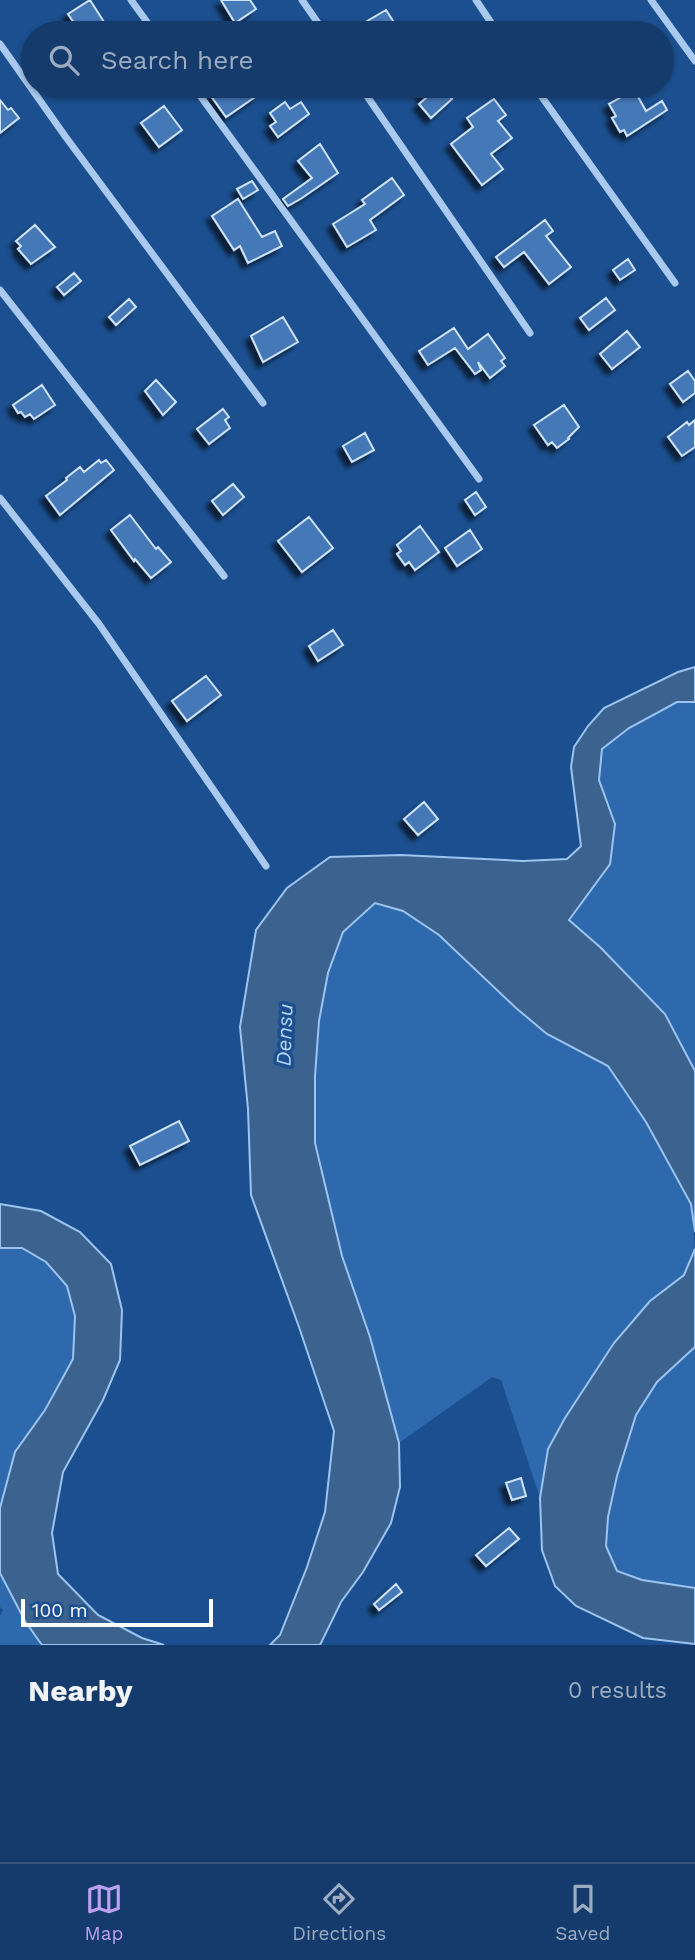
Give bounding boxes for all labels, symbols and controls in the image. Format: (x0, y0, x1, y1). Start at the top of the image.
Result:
search box (21, 21, 674, 98)
icon: search (45, 41, 83, 79)
text: Search here (101, 45, 253, 75)
water label: Densu (270, 1003, 298, 1067)
scale bar (21, 1596, 214, 1628)
text: 100 m (32, 1599, 88, 1622)
text: Nearby (28, 1673, 133, 1708)
text: 0 results (568, 1677, 667, 1704)
tab: Map (85, 1880, 123, 1945)
tab: Directions (292, 1880, 386, 1945)
tab: Saved (555, 1880, 610, 1945)

